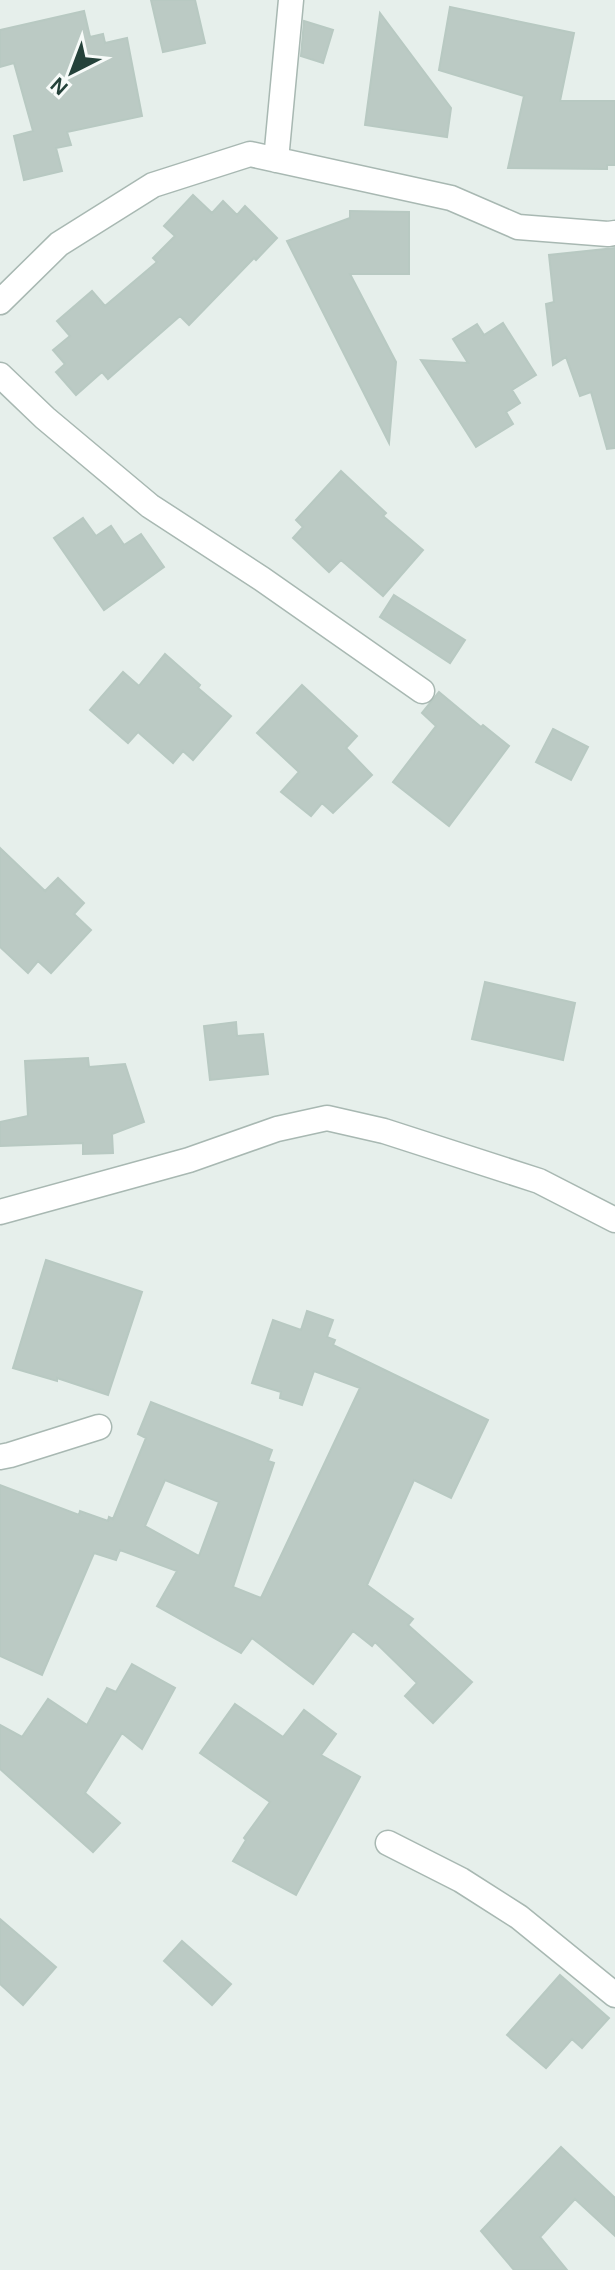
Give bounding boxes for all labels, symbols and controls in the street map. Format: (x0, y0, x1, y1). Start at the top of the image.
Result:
north arrow (32, 32, 112, 112)
text: N (45, 71, 74, 101)

